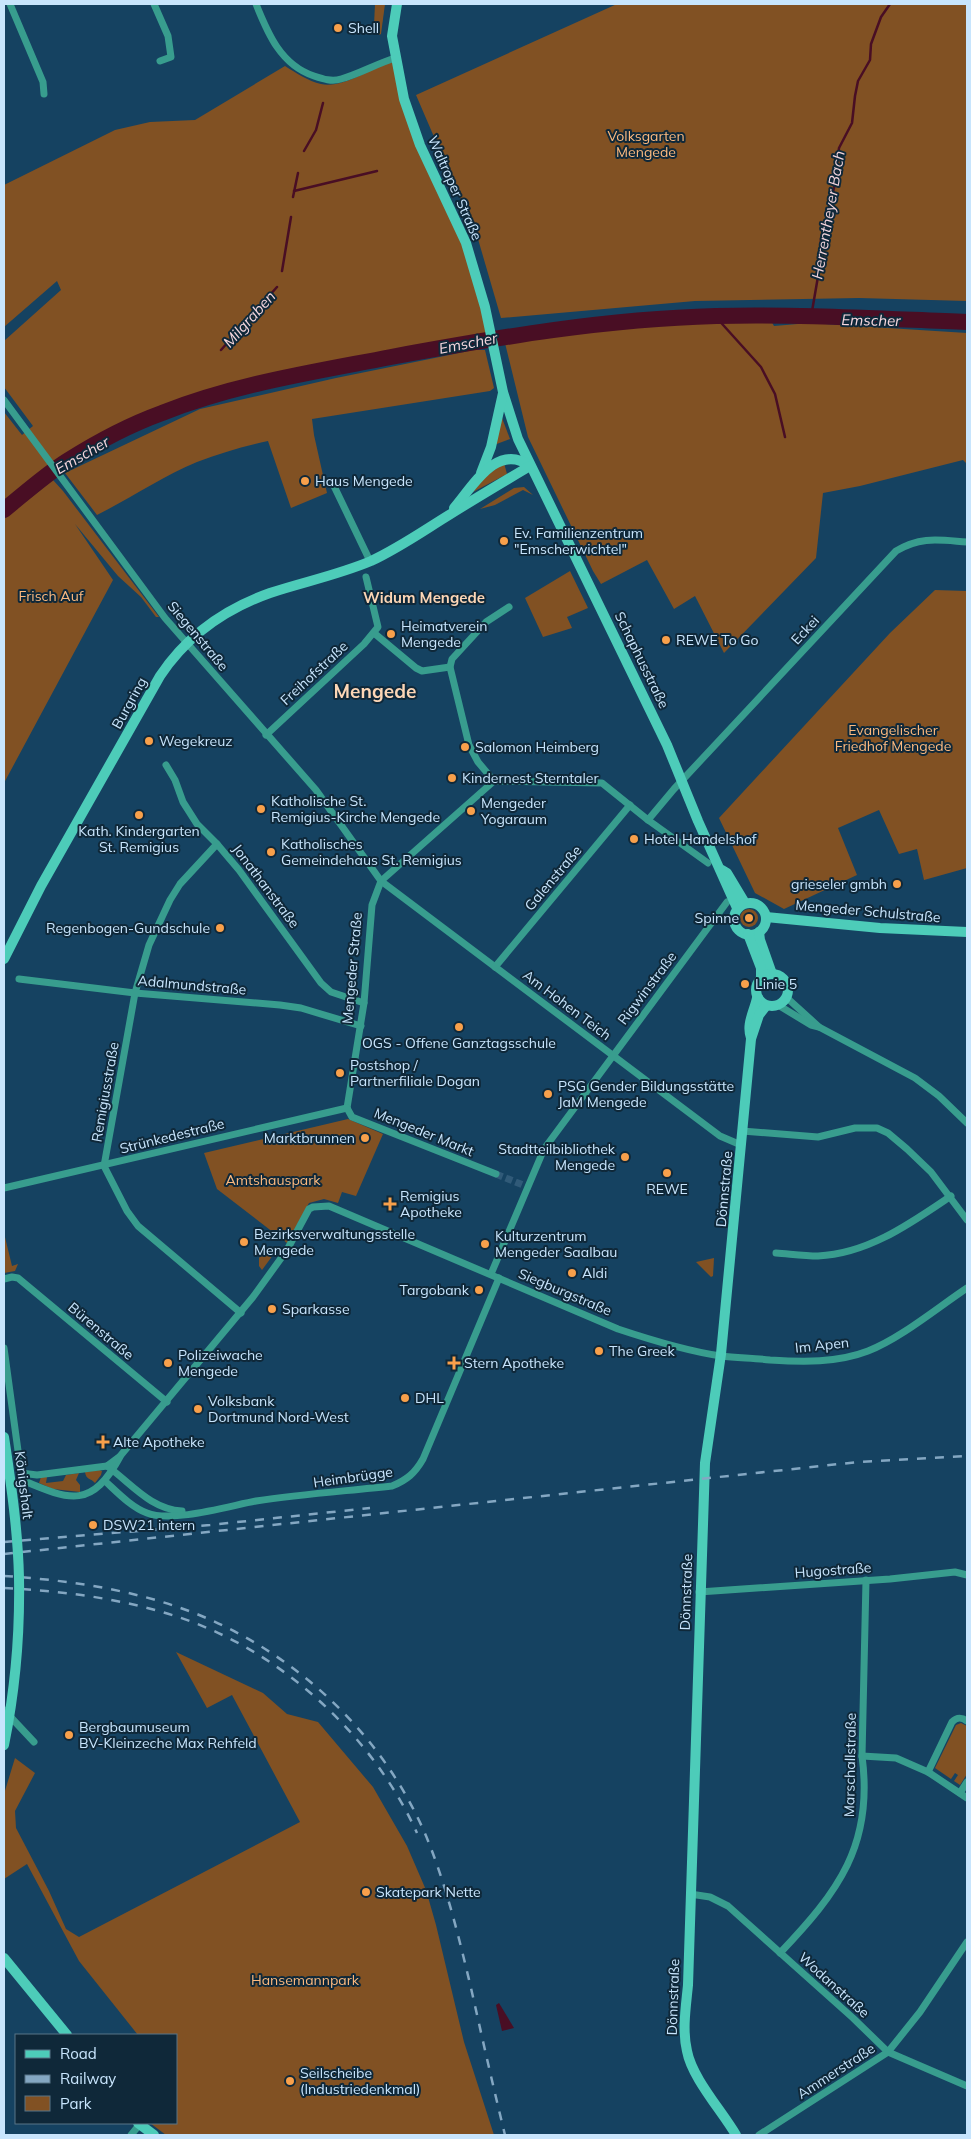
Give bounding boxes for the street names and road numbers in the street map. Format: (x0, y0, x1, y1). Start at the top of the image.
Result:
street label: Waltroper Straße (424, 133, 486, 243)
street label: Siegenstraße (164, 597, 232, 675)
street label: Schaphusstraße (611, 609, 673, 711)
street label: Eckei (787, 612, 823, 648)
street label: Freihofstraße (276, 637, 352, 709)
street label: Burgring (108, 674, 150, 732)
street label: Jonathanstraße (229, 840, 303, 932)
street label: Galenstraße (521, 842, 585, 914)
street label: Mengeder Schulstraße (795, 896, 941, 926)
street label: Mengeder Straße (338, 911, 366, 1025)
street label: Rigwinstraße (614, 948, 680, 1028)
street label: Am Hohen Teich (519, 966, 615, 1044)
street label: Adalmundstraße (137, 971, 247, 999)
street label: Remigiusstraße (87, 1041, 123, 1143)
street label: Mengeder Markt (371, 1104, 477, 1160)
street label: Strünkedestraße (118, 1114, 226, 1158)
street label: Dönnstraße (712, 1150, 736, 1228)
street label: Siegburgstraße (516, 1264, 614, 1320)
street label: Bürenstraße (65, 1298, 137, 1364)
street label: Im Apen (794, 1333, 850, 1357)
street label: Königshalt (11, 1450, 37, 1520)
street label: Heimbrügge (312, 1463, 394, 1491)
street label: Dönnstraße (676, 1553, 696, 1631)
street label: Hugostraße (794, 1558, 872, 1582)
street label: Marschallstraße (840, 1713, 860, 1817)
street label: Wodanstraße (795, 1948, 873, 2022)
street label: Dönnstraße (663, 1958, 683, 2036)
street label: Ammerstraße (794, 2039, 878, 2103)

